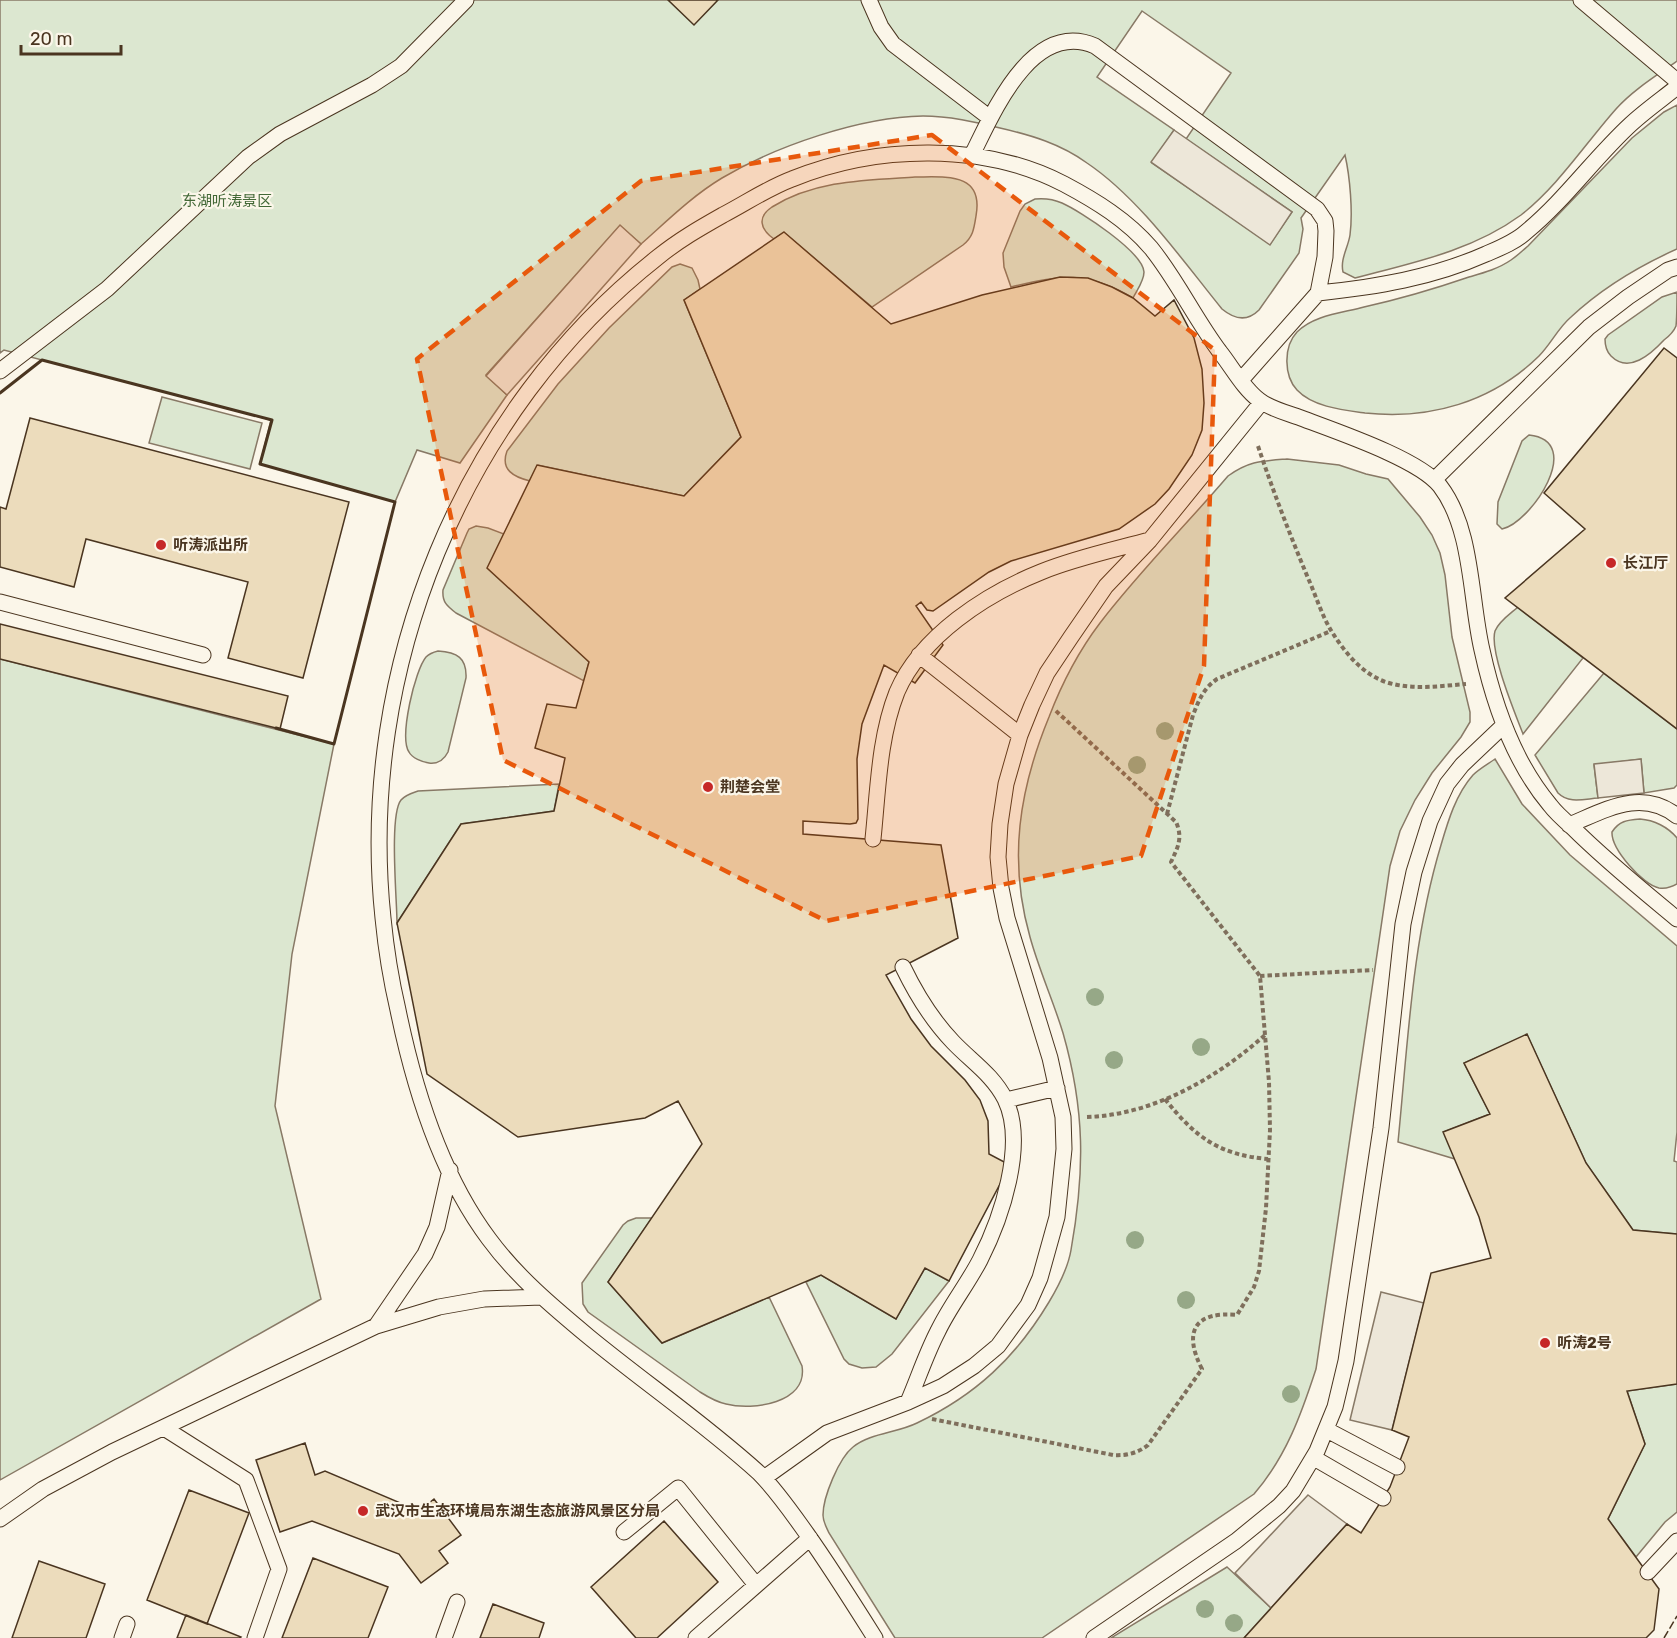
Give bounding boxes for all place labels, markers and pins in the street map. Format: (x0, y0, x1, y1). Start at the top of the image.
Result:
place label: 听涛派出所 (173, 536, 248, 554)
marker: 听涛派出所 (154, 538, 168, 552)
place label: 长江厅 (1623, 554, 1668, 572)
marker: 长江厅 (1604, 556, 1618, 570)
place label: 荆楚会堂 (720, 778, 780, 796)
marker: 荆楚会堂 (701, 780, 715, 794)
place label: 听涛2号 (1557, 1334, 1612, 1352)
marker: 听涛2号 (1538, 1336, 1552, 1350)
place label: 武汉市生态环境局东湖生态旅游风景区分局 (375, 1502, 660, 1520)
marker: 武汉市生态环境局东湖生态旅游风景区分局 (356, 1504, 370, 1518)

